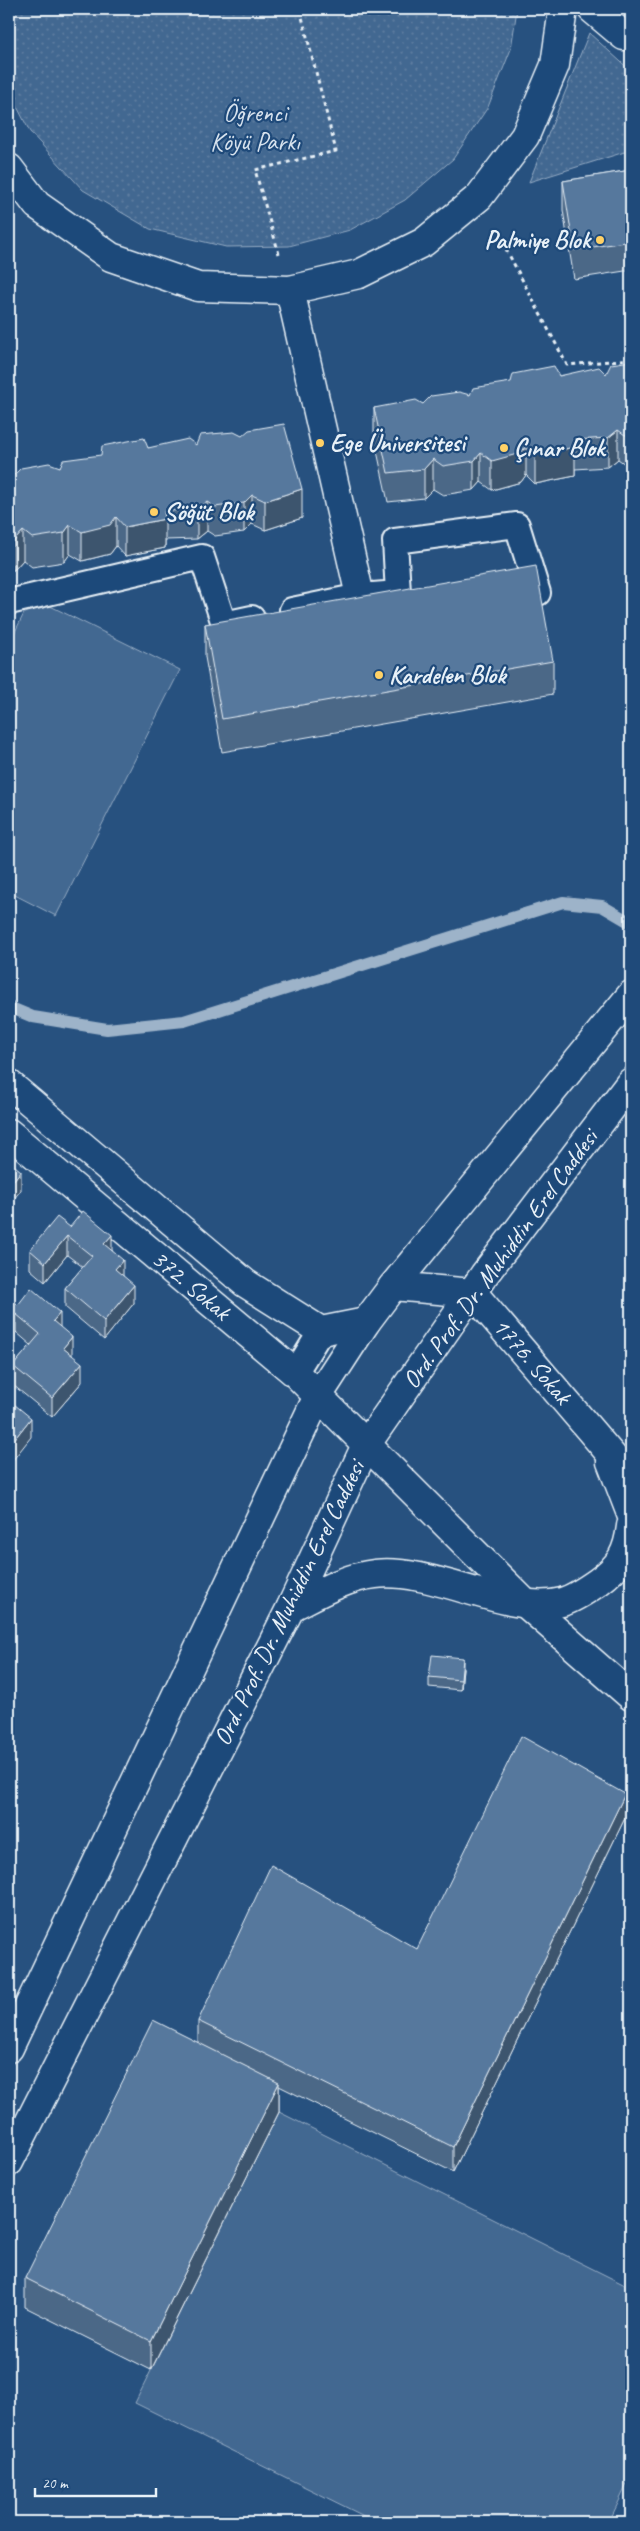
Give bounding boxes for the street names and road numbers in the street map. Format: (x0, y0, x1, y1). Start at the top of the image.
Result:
street label: Ord. Prof. Dr. Muhiddin Erel Caddesi (395, 1120, 607, 1395)
street label: 372. Sokak (145, 1243, 239, 1329)
street label: 1776. Sokak (485, 1311, 580, 1413)
street label: Ord. Prof. Dr. Muhiddin Erel Caddesi (206, 1452, 373, 1751)

